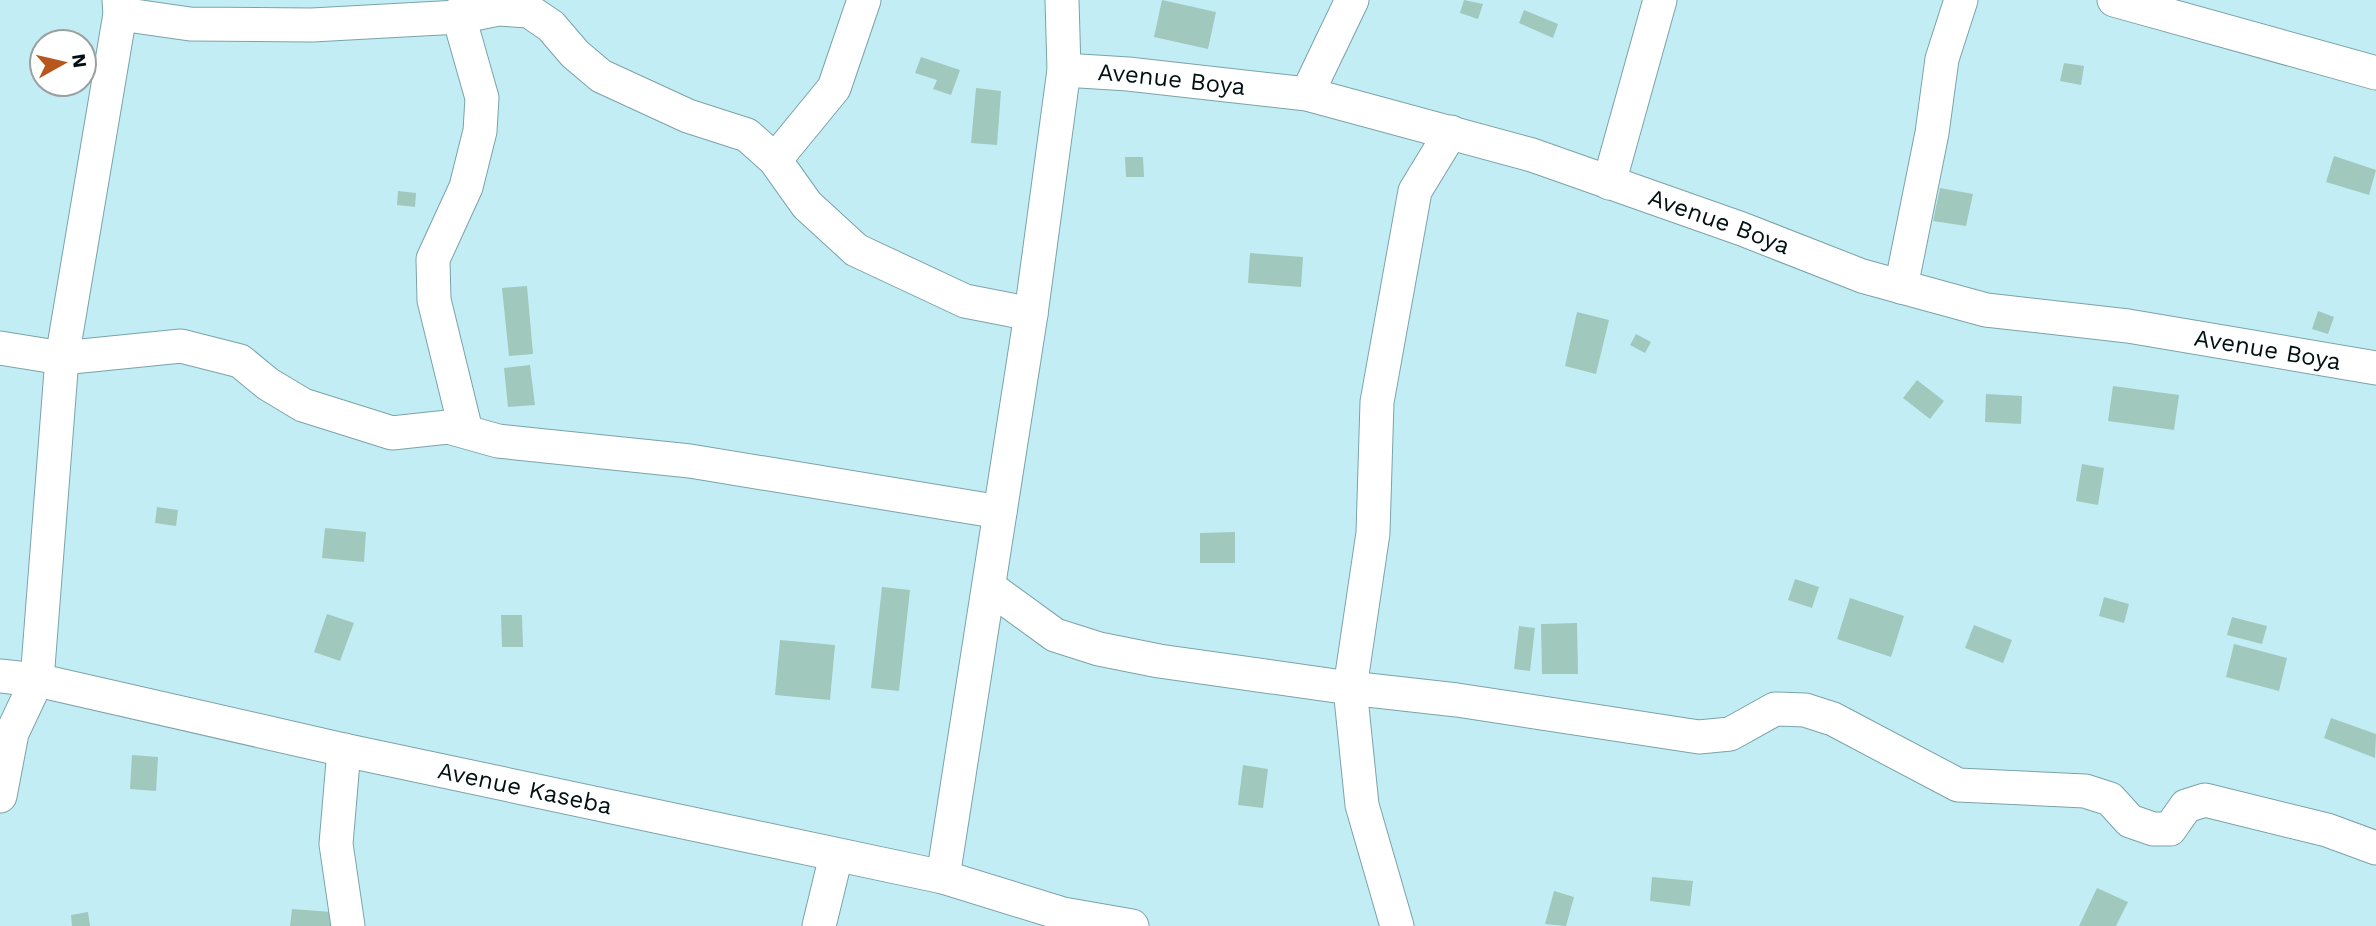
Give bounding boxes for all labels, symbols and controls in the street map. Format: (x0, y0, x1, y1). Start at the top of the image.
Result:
north arrow (28, 28, 98, 98)
text: N (67, 52, 92, 69)
street label: Avenue Boya (1097, 58, 1247, 101)
street label: Avenue Boya (1645, 183, 1794, 260)
street label: Avenue Boya (2192, 323, 2343, 376)
street label: Avenue Kaseba (435, 756, 615, 820)

